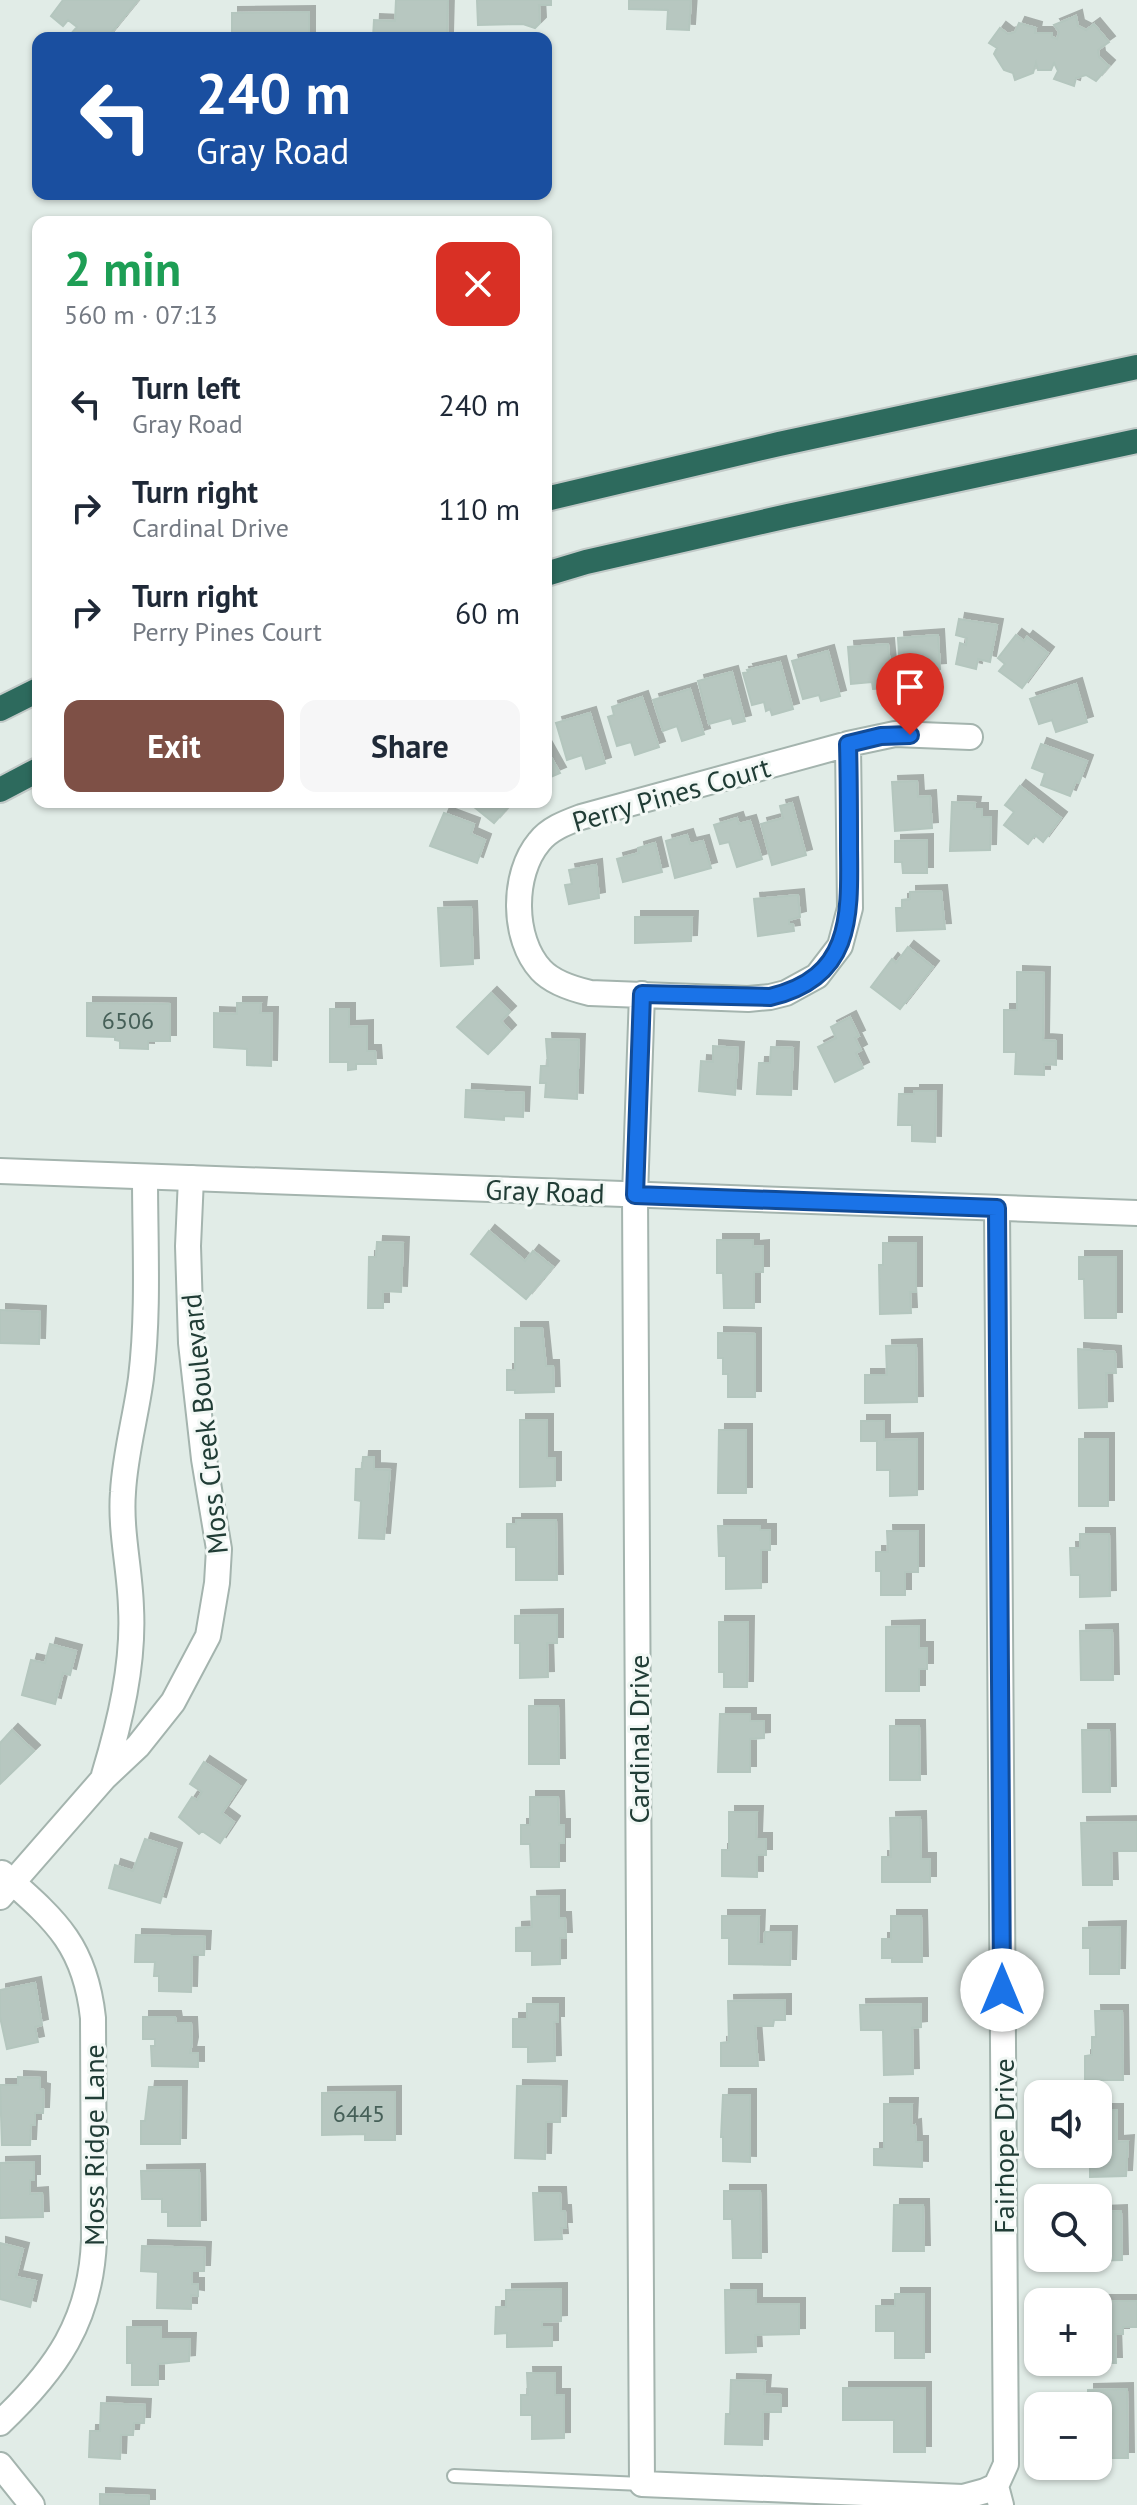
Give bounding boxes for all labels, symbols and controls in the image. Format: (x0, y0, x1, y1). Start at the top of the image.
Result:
text: 240 m (196, 57, 351, 129)
icon: left (64, 64, 168, 168)
text: Gray Road (196, 127, 349, 174)
text: 2 min (64, 237, 181, 299)
button: close (436, 242, 520, 326)
text: 560 m · 07:13 (64, 298, 218, 331)
text: Turn left (132, 368, 240, 407)
icon: left (64, 382, 108, 426)
text: 240 m (439, 385, 520, 424)
text: Gray Road (132, 407, 243, 440)
text: Turn right (132, 472, 258, 511)
icon: right (64, 486, 108, 530)
text: 110 m (439, 489, 520, 528)
text: Cardinal Drive (132, 511, 289, 544)
text: Turn right (132, 576, 258, 615)
icon: right (64, 590, 108, 634)
text: 60 m (455, 593, 520, 632)
text: Perry Pines Court (132, 615, 322, 648)
pin (876, 653, 944, 735)
icon: arrive (888, 665, 932, 709)
button: Exit (64, 700, 284, 792)
button: Share (300, 700, 520, 792)
street label: Perry Pines Court (568, 748, 775, 840)
house number: 6506 (102, 1005, 154, 1036)
street label: Gray Road (485, 1170, 605, 1212)
street label: Moss Creek Boulevard (172, 1292, 236, 1556)
street label: Cardinal Drive (620, 1654, 657, 1824)
position arrow (960, 1948, 1044, 2032)
street label: Moss Ridge Lane (75, 2044, 112, 2246)
street label: Fairhope Drive (985, 2058, 1022, 2234)
map controls (1024, 2080, 1112, 2480)
button: sound (1024, 2080, 1112, 2168)
house number: 6445 (333, 2098, 385, 2129)
button: search (1024, 2184, 1112, 2272)
button: + (1024, 2288, 1112, 2376)
button: − (1024, 2392, 1112, 2480)

